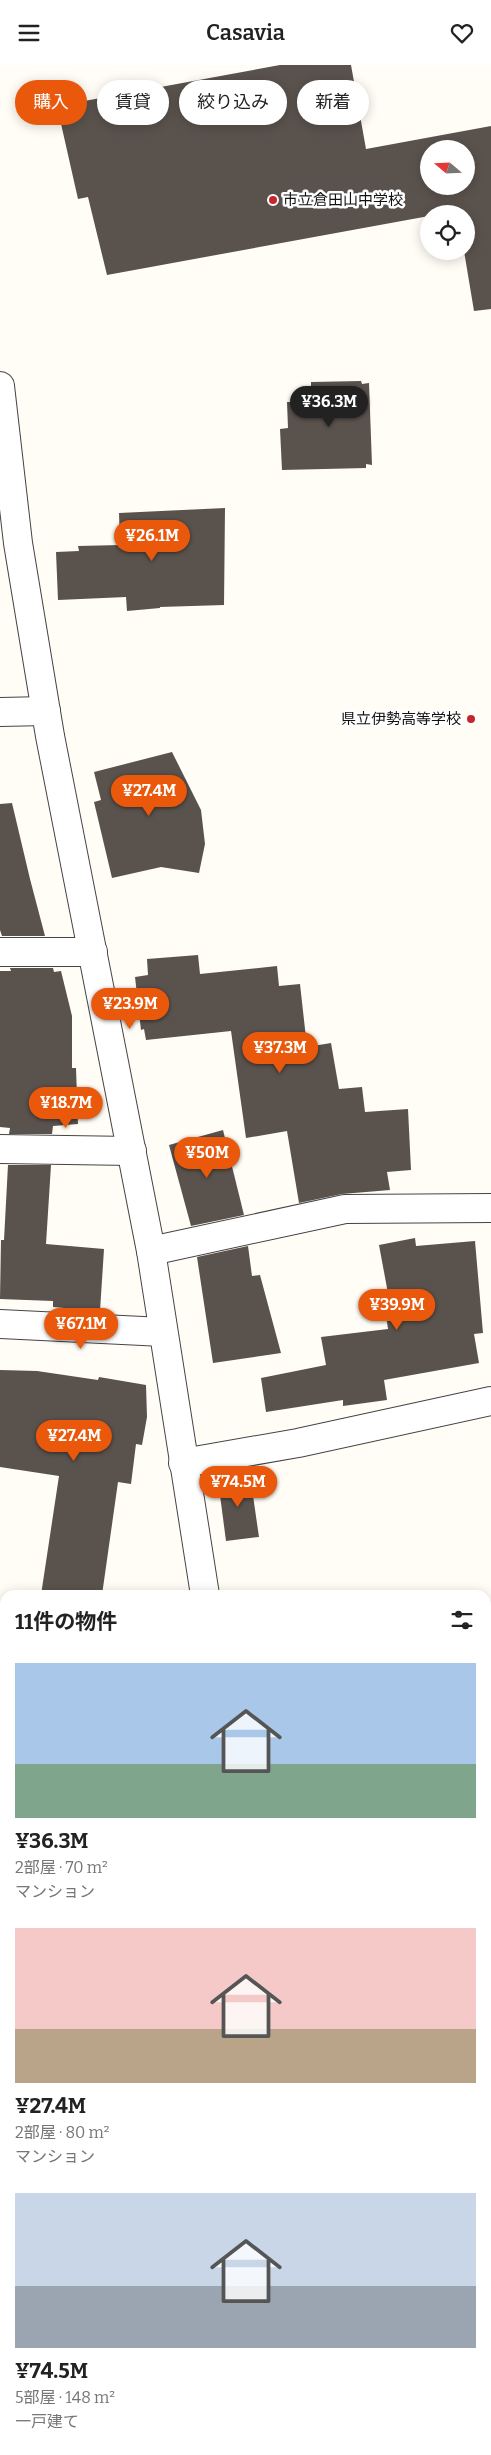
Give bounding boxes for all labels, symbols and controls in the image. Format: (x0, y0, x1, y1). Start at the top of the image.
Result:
icon: menu (15, 19, 43, 47)
text: Casavia (206, 19, 285, 46)
icon: heart (448, 19, 476, 47)
chip: 購入 (15, 80, 87, 125)
chip: 賃貸 (97, 80, 169, 125)
chip: 絞り込み (179, 80, 287, 125)
chip: 新着 (297, 80, 369, 125)
north arrow (420, 140, 475, 195)
map controls (420, 140, 475, 260)
place label: 市立倉田山中学校 (283, 191, 403, 209)
marker: 市立倉田山中学校 (267, 194, 279, 206)
button: locate (420, 205, 475, 260)
pin: ¥36.3M (288, 385, 370, 428)
text: ¥36.3M (301, 392, 357, 411)
pin: ¥26.1M (111, 519, 193, 562)
text: ¥26.1M (125, 526, 179, 545)
place label: 県立伊勢高等学校 (341, 710, 461, 728)
marker: 県立伊勢高等学校 (465, 713, 477, 725)
pin: ¥27.4M (108, 775, 190, 817)
text: ¥27.4M (122, 781, 176, 800)
pin: ¥23.9M (89, 987, 171, 1030)
text: ¥23.9M (102, 994, 158, 1013)
pin: ¥37.3M (239, 1031, 321, 1074)
text: ¥37.3M (253, 1038, 307, 1057)
pin: ¥18.7M (25, 1087, 107, 1129)
text: ¥18.7M (40, 1093, 92, 1112)
pin: ¥50M (177, 1137, 237, 1179)
text: ¥50M (185, 1143, 229, 1162)
pin: ¥39.9M (356, 1289, 438, 1331)
text: ¥39.9M (369, 1295, 425, 1314)
pin: ¥67.1M (40, 1307, 122, 1350)
text: ¥67.1M (55, 1314, 107, 1333)
pin: ¥27.4M (33, 1419, 115, 1462)
text: ¥27.4M (47, 1426, 101, 1445)
pin: ¥74.5M (197, 1465, 279, 1508)
text: ¥74.5M (210, 1472, 266, 1491)
icon: filters (448, 1606, 476, 1634)
text: 11件の物件 (15, 1609, 117, 1635)
icon: home (201, 1696, 291, 1786)
text: ¥36.3M (15, 1828, 88, 1854)
text: 2部屋 · 70 m² (15, 1858, 108, 1877)
text: マンション (15, 1882, 95, 1901)
icon: home (201, 1961, 291, 2051)
text: ¥27.4M (15, 2093, 86, 2119)
text: 2部屋 · 80 m² (15, 2123, 110, 2142)
text: マンション (15, 2147, 95, 2166)
icon: home (201, 2226, 291, 2316)
text: ¥74.5M (15, 2358, 88, 2384)
text: 5部屋 · 148 m² (15, 2388, 115, 2407)
text: 一戸建て (15, 2412, 79, 2431)

